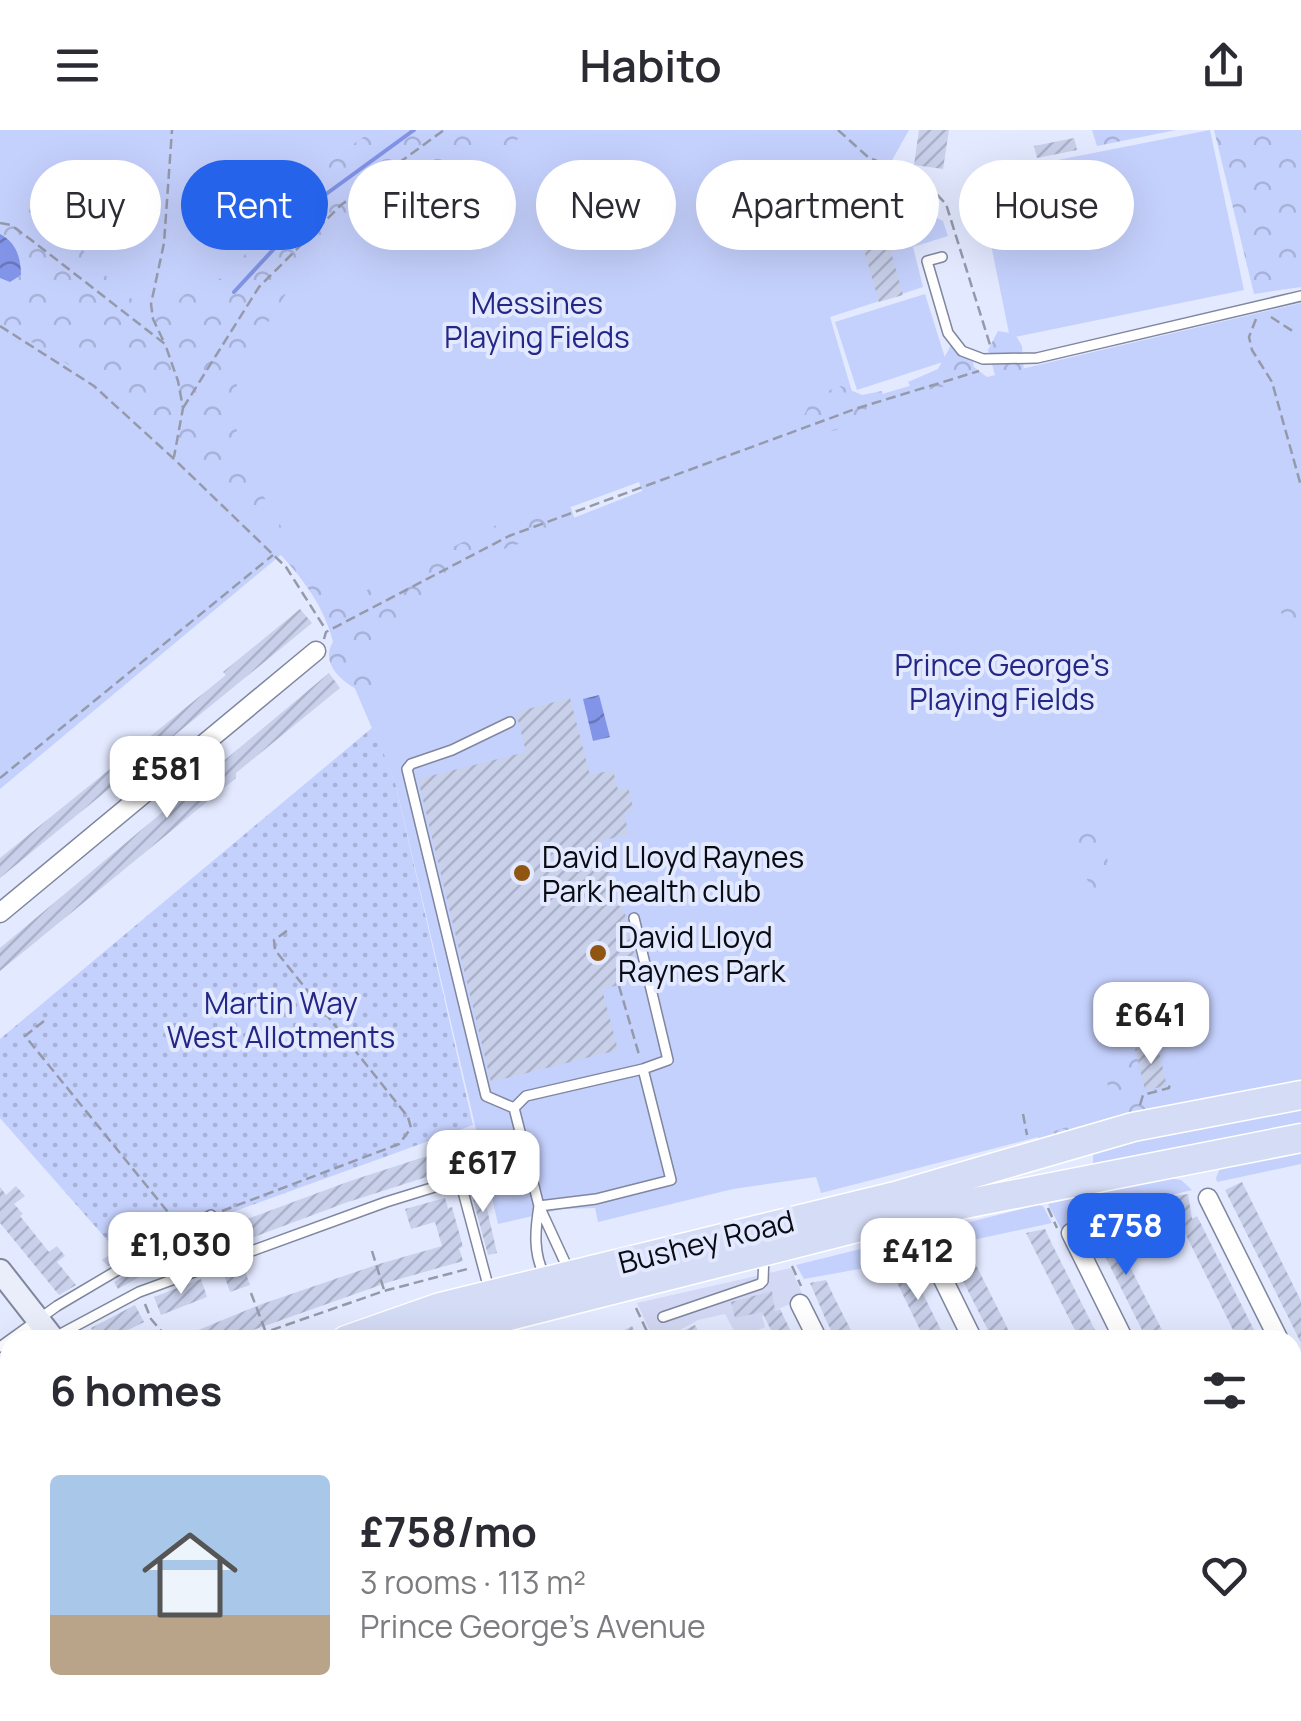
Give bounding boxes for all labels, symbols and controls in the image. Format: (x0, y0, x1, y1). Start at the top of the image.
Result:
text: Habito (579, 34, 722, 96)
icon: menu (50, 38, 105, 93)
icon: share (1196, 38, 1251, 93)
chip: Buy (30, 160, 161, 250)
chip: Rent (181, 160, 328, 250)
chip: Filters (348, 160, 516, 250)
chip: New (536, 160, 676, 250)
chip: Apartment (696, 160, 939, 250)
chip: House (959, 160, 1134, 250)
park label: Messines Playing Fields (444, 282, 630, 357)
park label: Prince George's Playing Fields (894, 644, 1110, 719)
pin: £581 (108, 736, 226, 821)
text: £581 (132, 746, 202, 790)
place label: David Lloyd Raynes Park health club (542, 836, 804, 911)
marker: David Lloyd Raynes Park health club (511, 862, 533, 884)
place label: David Lloyd Raynes Park (618, 916, 786, 991)
marker: David Lloyd Raynes Park (587, 942, 609, 964)
park label: Martin Way West Allotments (167, 982, 395, 1057)
pin: £641 (1092, 982, 1210, 1067)
text: £641 (1115, 992, 1187, 1036)
pin: £617 (424, 1130, 542, 1215)
text: £617 (449, 1140, 517, 1184)
pin: £758 (1067, 1193, 1185, 1278)
street label: Bushey Road (614, 1199, 798, 1283)
text: £758 (1089, 1203, 1163, 1247)
pin: £1,030 (100, 1212, 262, 1297)
pin: £412 (859, 1218, 977, 1303)
text: £1,030 (130, 1222, 232, 1266)
text: £412 (883, 1228, 953, 1272)
text: 6 homes (50, 1361, 222, 1419)
icon: filters (1197, 1363, 1252, 1418)
text: £758/mo (360, 1502, 537, 1560)
icon: home (130, 1515, 250, 1635)
icon: heart (1197, 1548, 1252, 1603)
text: 3 rooms · 113 m² (360, 1560, 586, 1604)
text: Prince George's Avenue (360, 1604, 706, 1648)

